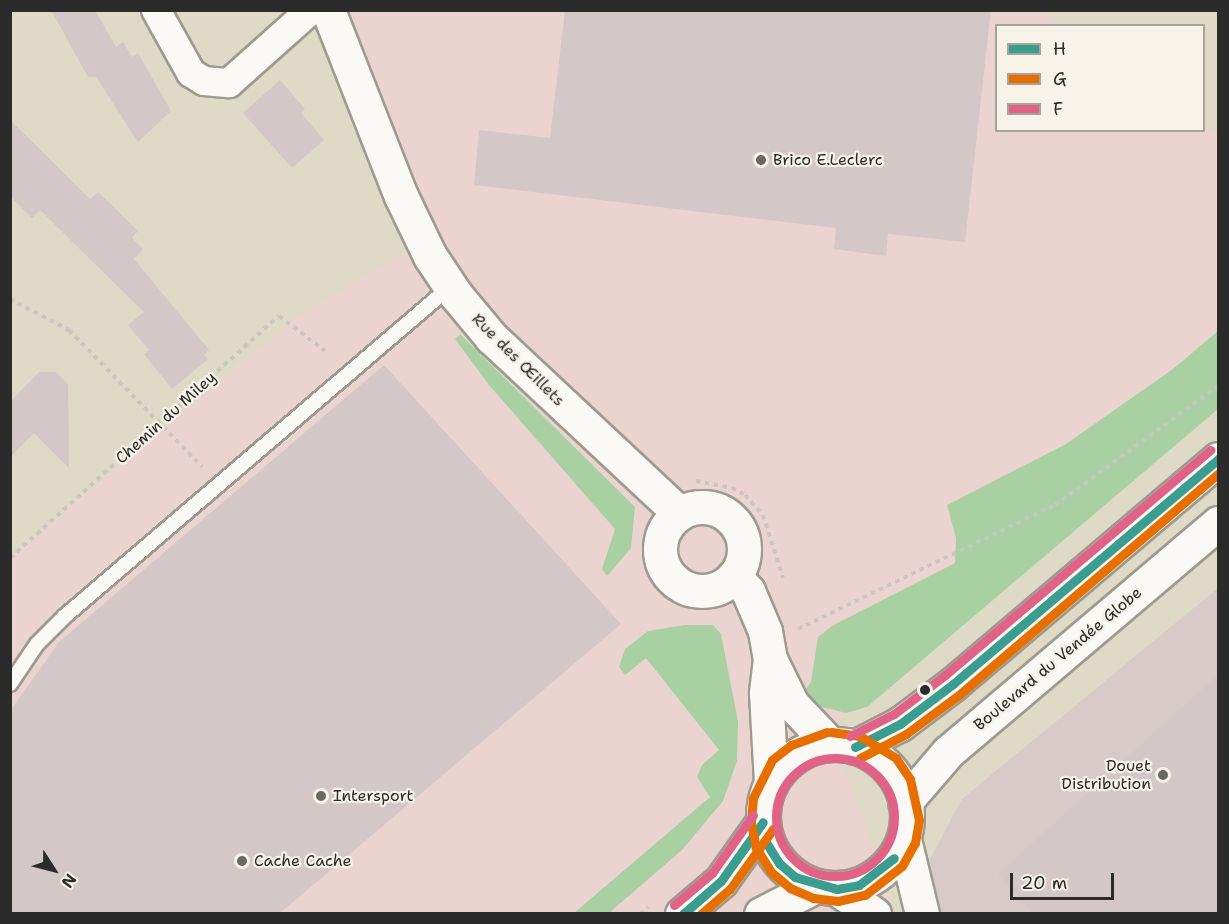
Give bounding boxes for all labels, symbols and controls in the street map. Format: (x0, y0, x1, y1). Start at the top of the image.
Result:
legend (995, 24, 1205, 132)
text: H (1053, 37, 1066, 61)
text: G (1053, 67, 1067, 91)
text: F (1053, 97, 1063, 121)
place label: Brico E.Leclerc (773, 150, 883, 170)
marker: Brico E.Leclerc (754, 153, 768, 167)
street label: Rue des Œillets (468, 310, 568, 410)
street label: Chemin du Miley (112, 368, 220, 468)
street label: Boulevard du Vendée Globe (970, 583, 1146, 735)
unlabelled marker (919, 684, 931, 696)
place label: Douet Distribution (1061, 756, 1151, 794)
marker: Douet Distribution (1156, 768, 1170, 782)
place label: Intersport (333, 786, 413, 806)
marker: Intersport (314, 789, 328, 803)
north arrow (24, 840, 84, 900)
place label: Cache Cache (254, 851, 352, 871)
marker: Cache Cache (235, 854, 249, 868)
scale bar (1013, 861, 1116, 899)
text: N (57, 870, 81, 892)
text: 20 m (1021, 871, 1067, 895)

